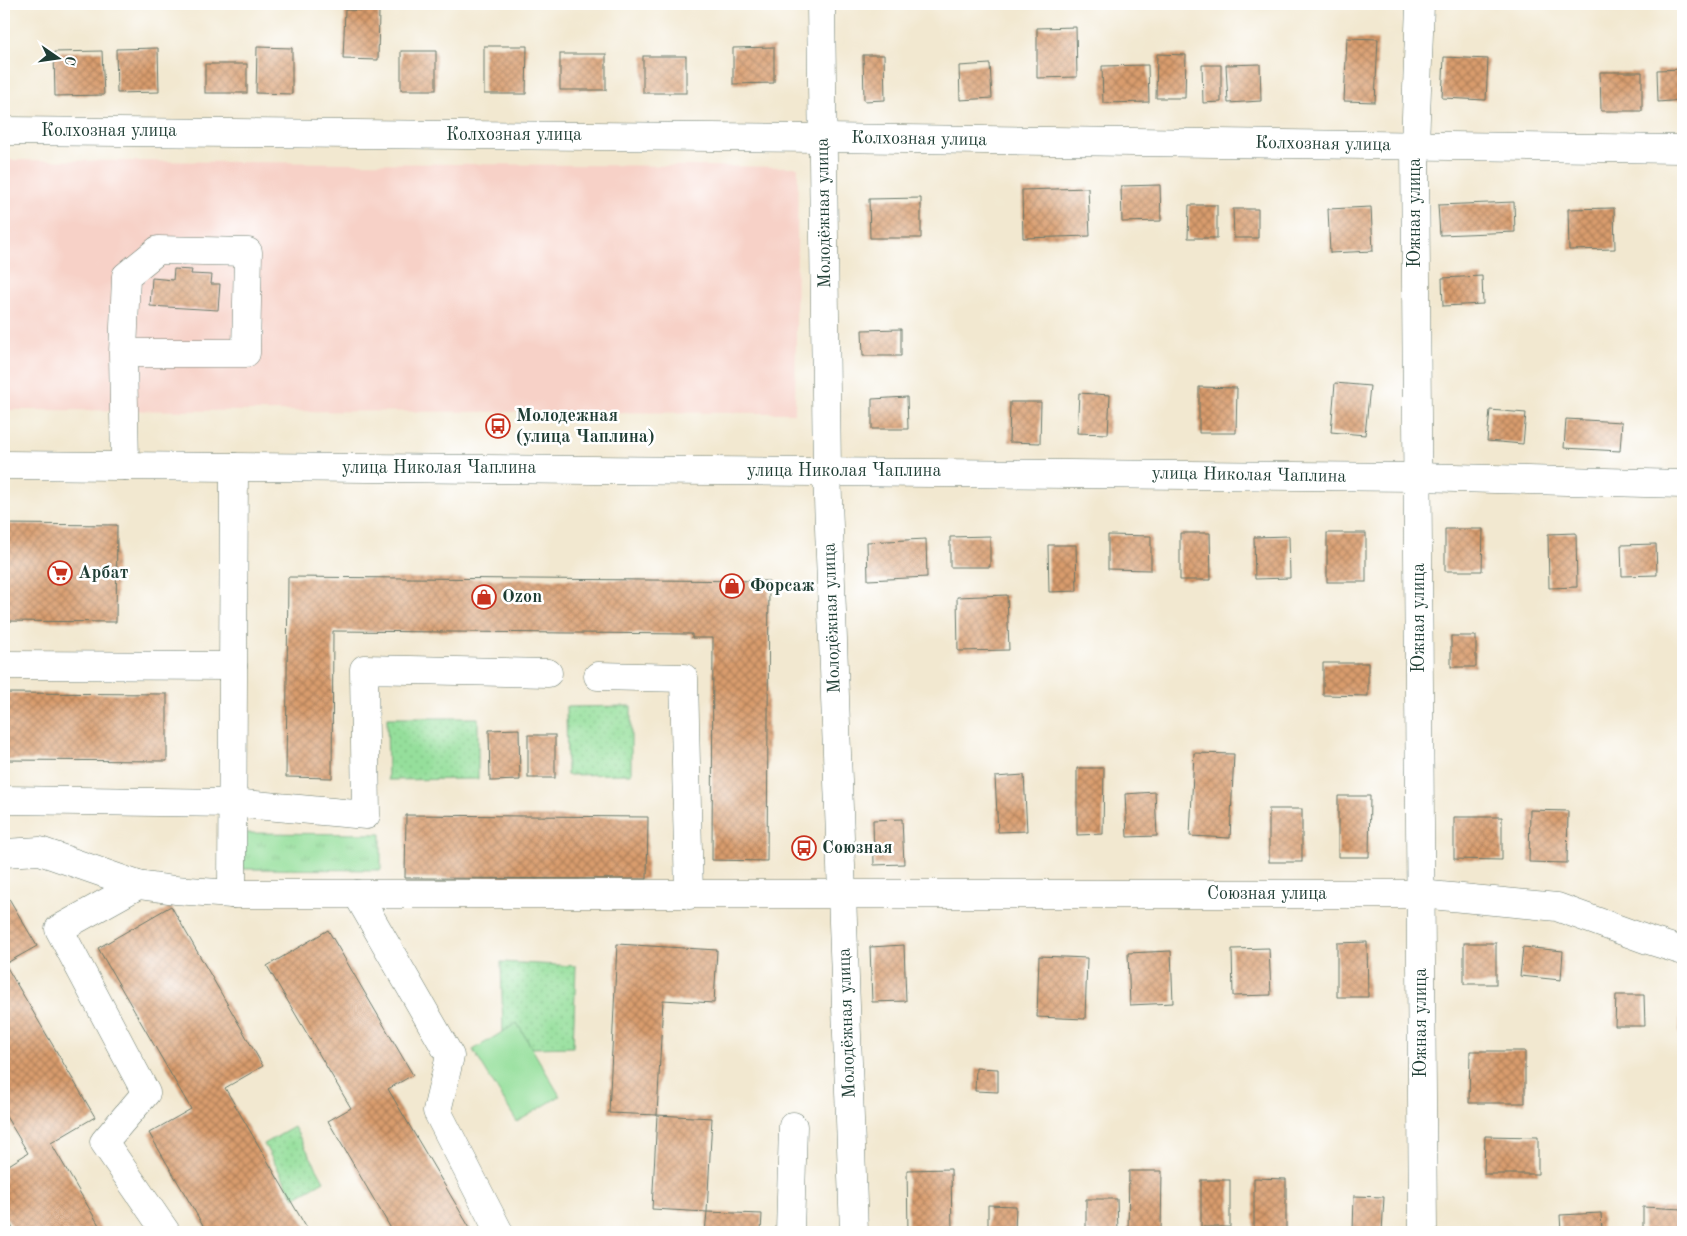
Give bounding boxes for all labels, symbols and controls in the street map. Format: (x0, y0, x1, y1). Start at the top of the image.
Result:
north arrow (32, 32, 82, 82)
text: С (62, 55, 78, 67)
street label: Колхозная улица (41, 122, 177, 140)
street label: Колхозная улица (446, 126, 582, 144)
street label: Колхозная улица (851, 129, 987, 149)
street label: Колхозная улица (1255, 134, 1391, 154)
street label: Молодёжная улица (814, 137, 834, 289)
street label: Южная улица (1406, 158, 1424, 268)
place label: Молодежная (улица Чаплина) (516, 407, 655, 446)
bus stop icon: Молодежная (улица Чаплина) (485, 413, 511, 439)
street label: улица Николая Чаплина (342, 459, 536, 477)
street label: улица Николая Чаплина (747, 462, 941, 480)
street label: улица Николая Чаплина (1151, 464, 1347, 486)
street label: Молодёжная улица (820, 542, 844, 694)
supermarket icon: Арбат (47, 560, 73, 586)
street label: Южная улица (1410, 563, 1428, 673)
place label: Арбат (78, 564, 129, 582)
shop icon: Форсаж (719, 573, 745, 599)
place label: Форсаж (750, 577, 815, 595)
shop icon: Ozon (471, 584, 497, 610)
place label: Ozon (502, 588, 542, 606)
bus stop icon: Союзная (791, 835, 817, 861)
place label: Союзная (822, 839, 893, 857)
street label: Союзная улица (1207, 885, 1327, 903)
street label: Молодёжная улица (835, 947, 859, 1099)
street label: Южная улица (1412, 968, 1430, 1078)

